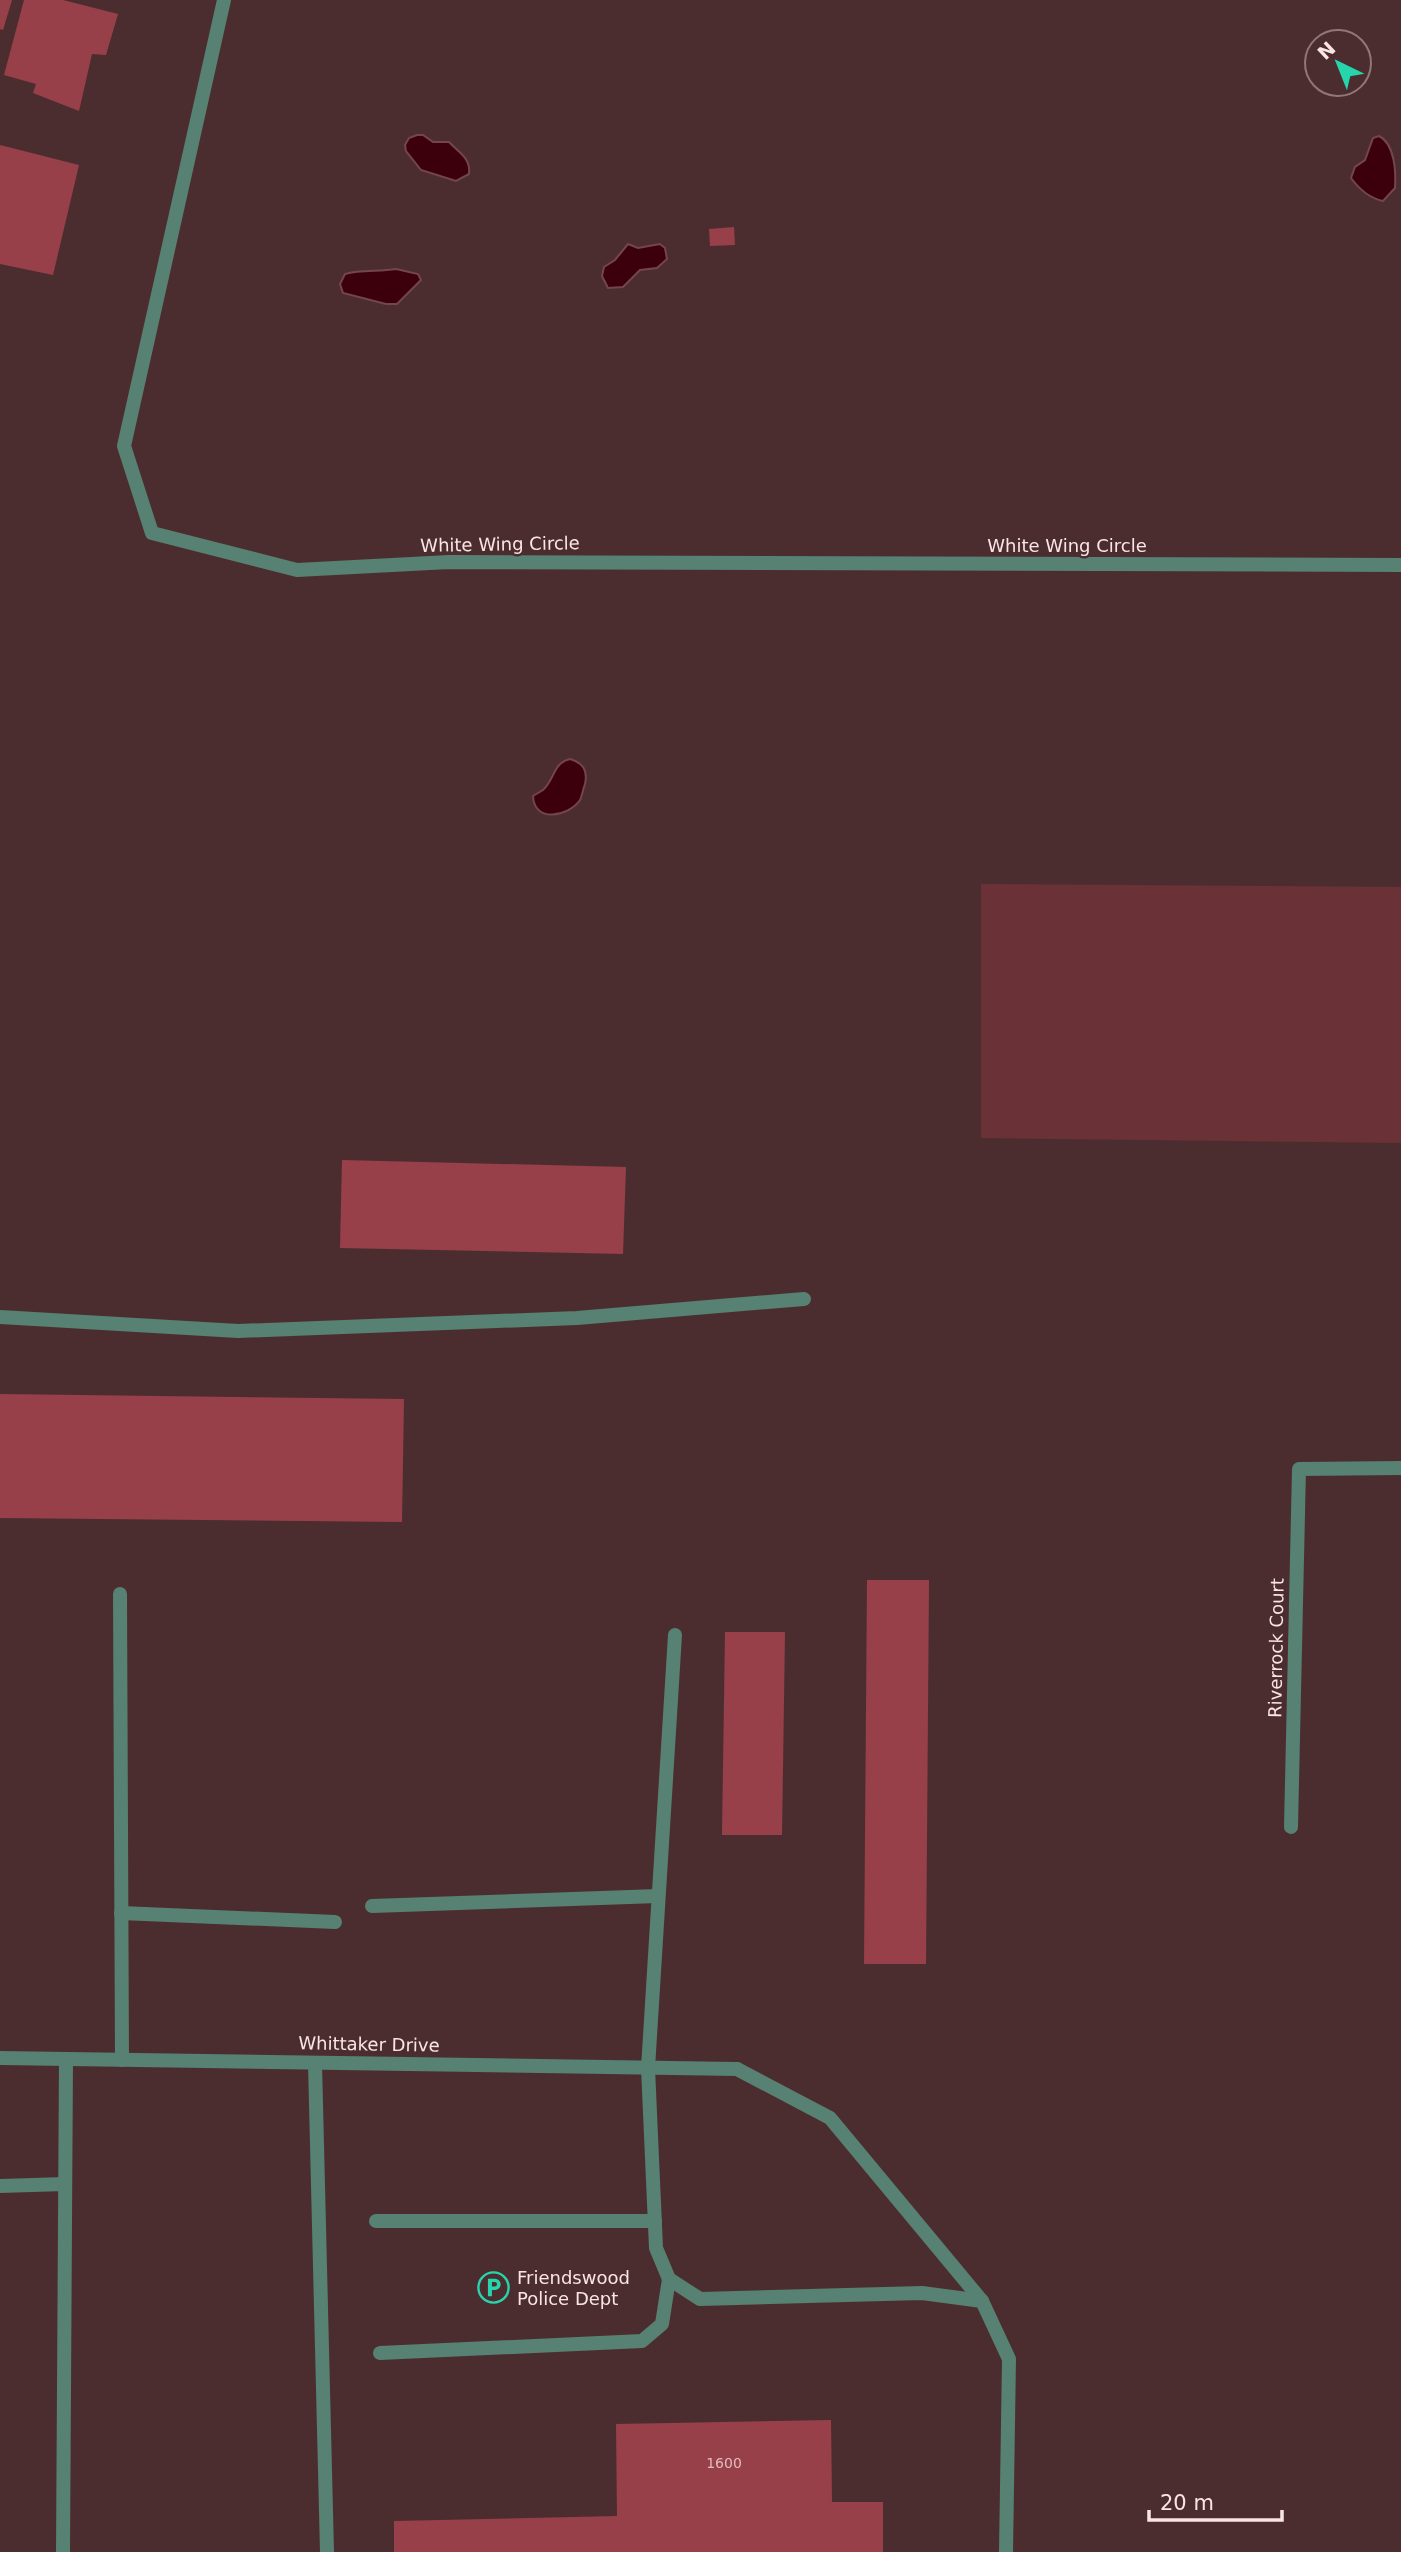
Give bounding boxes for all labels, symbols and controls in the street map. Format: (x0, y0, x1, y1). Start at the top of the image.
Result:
north arrow (1303, 28, 1373, 98)
text: N (1313, 37, 1340, 64)
street label: White Wing Circle (420, 532, 580, 556)
street label: White Wing Circle (987, 535, 1147, 556)
street label: Riverrock Court (1264, 1578, 1288, 1718)
street label: Whittaker Drive (298, 2032, 440, 2056)
place label: Friendswood Police Dept (517, 2267, 630, 2309)
parking icon: Friendswood Police Dept (477, 2270, 511, 2304)
house number: 1600 (706, 2455, 742, 2471)
scale bar (1149, 2478, 1282, 2522)
text: 20 m (1160, 2491, 1214, 2515)

